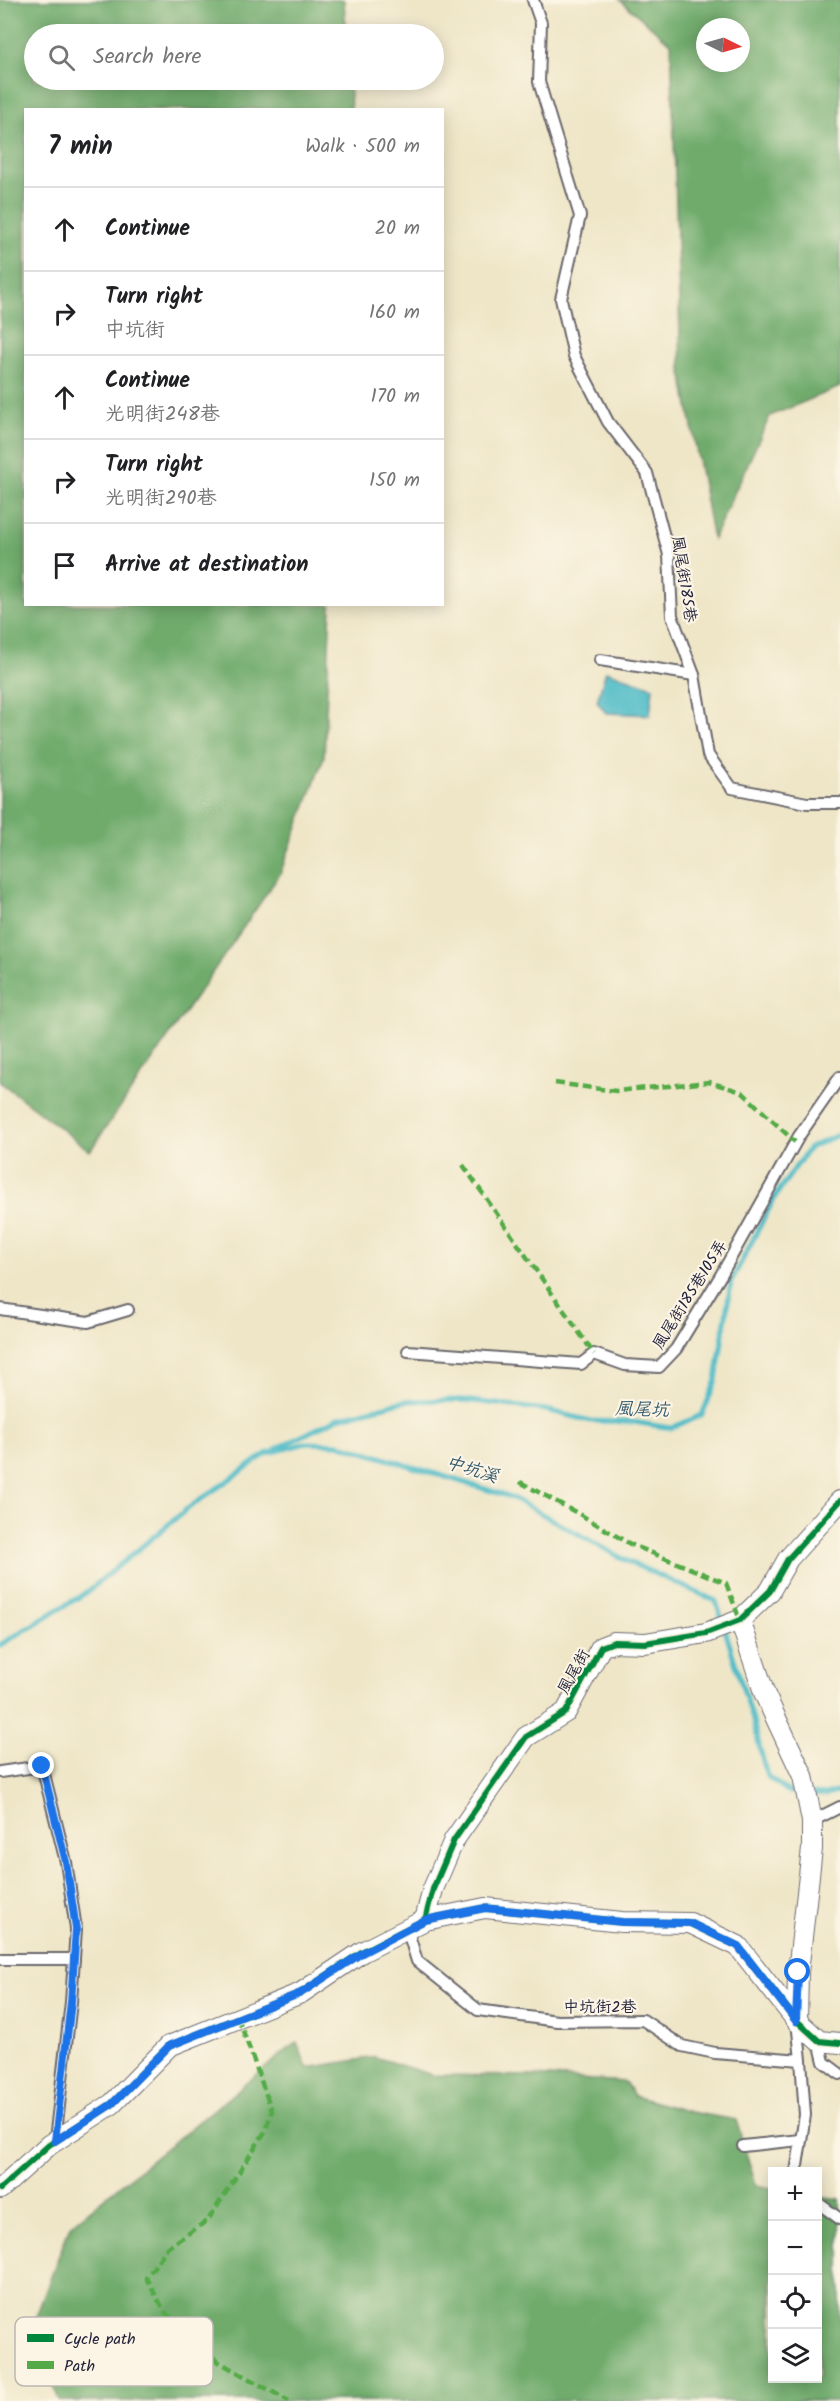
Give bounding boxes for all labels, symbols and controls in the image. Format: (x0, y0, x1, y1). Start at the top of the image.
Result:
north arrow (696, 18, 750, 72)
search box (24, 24, 444, 90)
text: Search here (93, 40, 201, 75)
icon: search (45, 41, 78, 74)
text: 7 min (48, 126, 113, 168)
text: Walk · 500 m (305, 131, 420, 163)
text: Continue (105, 212, 190, 247)
icon: ahead (48, 213, 81, 246)
text: 20 m (374, 213, 420, 245)
text: Turn right (105, 280, 203, 315)
icon: right (48, 297, 81, 330)
text: 160 m (369, 297, 420, 329)
text: 中坑街 (105, 315, 165, 347)
text: Continue (105, 364, 190, 399)
icon: ahead (48, 381, 81, 414)
text: 170 m (371, 381, 420, 413)
text: 光明街248巷 (105, 399, 220, 431)
text: Turn right (105, 448, 203, 483)
icon: right (48, 465, 81, 498)
text: 150 m (369, 465, 420, 497)
text: 光明街290巷 (105, 483, 216, 515)
street label: 風尾街185巷 (664, 534, 703, 624)
text: Arrive at destination (105, 548, 308, 583)
icon: arrive (48, 549, 81, 582)
street label: 風尾街185巷105弄 (647, 1235, 734, 1354)
water label: 風尾坑 (614, 1395, 671, 1426)
water label: 中坑溪 (442, 1449, 503, 1492)
street label: 風尾街 (552, 1645, 597, 1699)
route end (28, 1752, 54, 1778)
route start (784, 1958, 810, 1984)
street label: 中坑街2巷 (563, 1995, 637, 2020)
map controls (768, 2167, 822, 2383)
button: + (768, 2167, 822, 2221)
button: − (768, 2221, 822, 2275)
button: locate (768, 2275, 822, 2329)
legend (15, 2317, 213, 2386)
text: Cycle path (64, 2327, 136, 2352)
button: layers (768, 2329, 822, 2383)
text: Path (64, 2354, 95, 2379)

